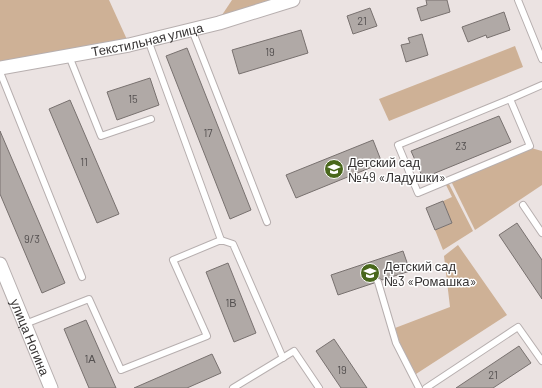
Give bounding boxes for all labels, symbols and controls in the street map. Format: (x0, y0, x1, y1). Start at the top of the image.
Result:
house number: 21 (357, 14, 367, 27)
street label: Текстильная улица (90, 19, 206, 60)
house number: 19 (265, 45, 275, 58)
house number: 15 (128, 92, 138, 105)
house number: 17 (203, 126, 213, 139)
house number: 23 (455, 139, 467, 152)
place label: Детский сад №49 «Ладушки» (348, 154, 446, 185)
house number: 11 (80, 155, 88, 168)
school or university icon: Детский сад №49 «Ладушки» (323, 158, 345, 180)
house number: 9/3 (24, 232, 40, 245)
place label: Детский сад №3 «Ромашка» (384, 258, 476, 289)
school or university icon: Детский сад №3 «Ромашка» (359, 262, 381, 284)
street label: улица Ногина (7, 296, 53, 378)
house number: 1В (225, 296, 237, 309)
house number: 1А (84, 352, 96, 365)
house number: 19 (337, 363, 347, 376)
house number: 21 (488, 368, 498, 381)

